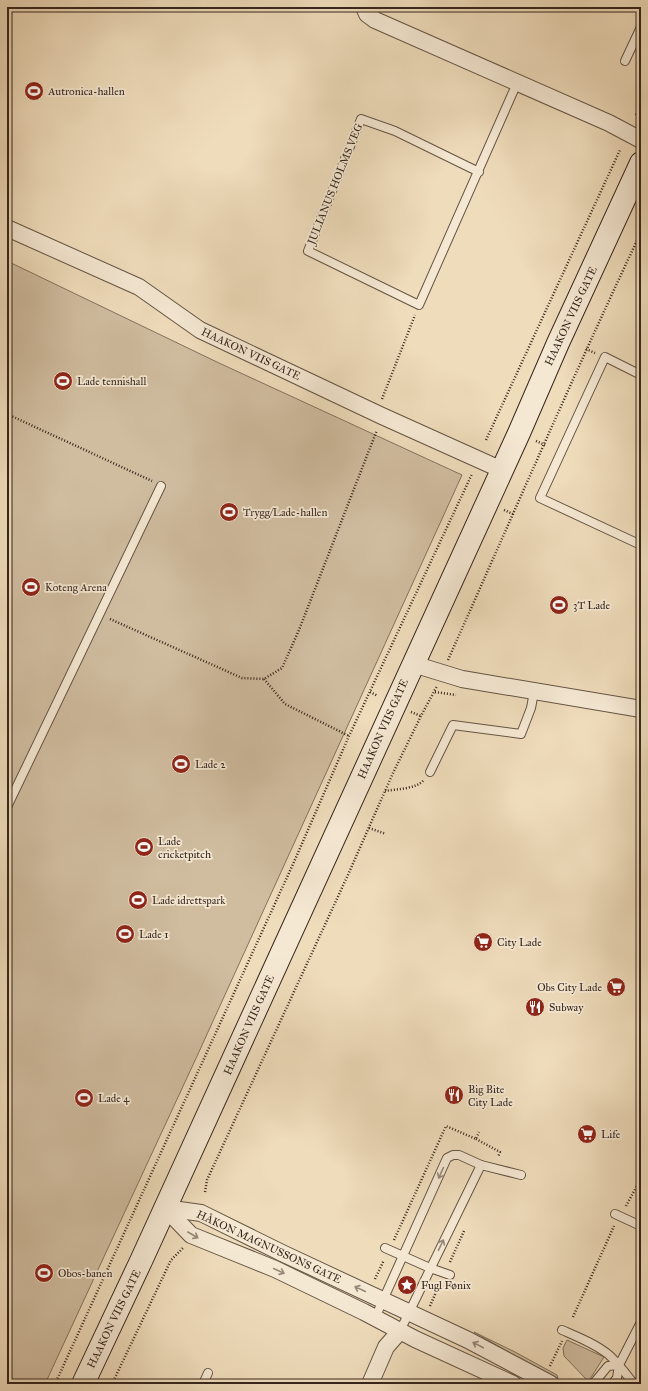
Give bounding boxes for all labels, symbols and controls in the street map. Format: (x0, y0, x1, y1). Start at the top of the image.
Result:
sports icon: Autronica-hallen (23, 80, 45, 102)
place label: Autronica-hallen (47, 85, 125, 98)
street label: JULIANUS HOLMS VEG (304, 122, 366, 248)
street label: HAAKON VIIS GATE (542, 264, 600, 368)
street label: HAAKON VIIS GATE (199, 325, 303, 383)
sports icon: Lade tennishall (52, 370, 74, 392)
place label: Lade tennishall (77, 375, 146, 388)
sports icon: Trygg/Lade-hallen (218, 501, 240, 523)
place label: Trygg/Lade-hallen (243, 506, 327, 519)
sports icon: Koteng Arena (20, 576, 42, 598)
place label: Koteng Arena (45, 581, 107, 594)
sports icon: 3T Lade (548, 594, 570, 616)
place label: 3T Lade (573, 599, 611, 612)
street label: HAAKON VIIS GATE (355, 677, 411, 781)
sports icon: Lade 2 (170, 753, 192, 775)
place label: Lade 2 (195, 758, 226, 771)
place label: Lade cricketpitch (158, 835, 211, 861)
sports icon: Lade cricketpitch (133, 836, 155, 858)
sports icon: Lade idrettspark (127, 889, 149, 911)
place label: Lade idrettspark (152, 894, 226, 907)
sports icon: Lade 1 (114, 923, 136, 945)
place label: Lade 1 (139, 928, 169, 941)
supermarket icon: City Lade (472, 931, 494, 953)
place label: City Lade (497, 936, 542, 949)
street label: HAAKON VIIS GATE (221, 973, 277, 1077)
supermarket icon: Obs City Lade (605, 976, 627, 998)
place label: Obs City Lade (537, 981, 602, 994)
restaurant icon: Subway (524, 996, 546, 1018)
place label: Subway (549, 1001, 584, 1014)
place label: Big Bite City Lade (468, 1083, 513, 1109)
restaurant icon: Big Bite City Lade (443, 1084, 465, 1106)
sports icon: Lade 4 (73, 1087, 95, 1109)
place label: Lade 4 (98, 1092, 130, 1105)
supermarket icon: Life (576, 1123, 598, 1145)
place label: Life (601, 1128, 621, 1141)
one-way arrow (436, 1166, 444, 1178)
street label: HÅKON MAGNUSSONS GATE (195, 1208, 344, 1286)
one-way arrow (187, 1231, 199, 1239)
one-way arrow (438, 1239, 446, 1251)
sports icon: Obos-banen (33, 1262, 55, 1284)
place label: Obos-banen (58, 1267, 112, 1280)
street label: HAAKON VIIS GATE (84, 1267, 144, 1370)
one-way arrow (273, 1268, 285, 1275)
place icon: Fugl Fønix (396, 1274, 418, 1296)
place label: Fugl Fønix (421, 1279, 471, 1292)
one-way arrow (355, 1285, 367, 1292)
one-way arrow (472, 1341, 484, 1348)

